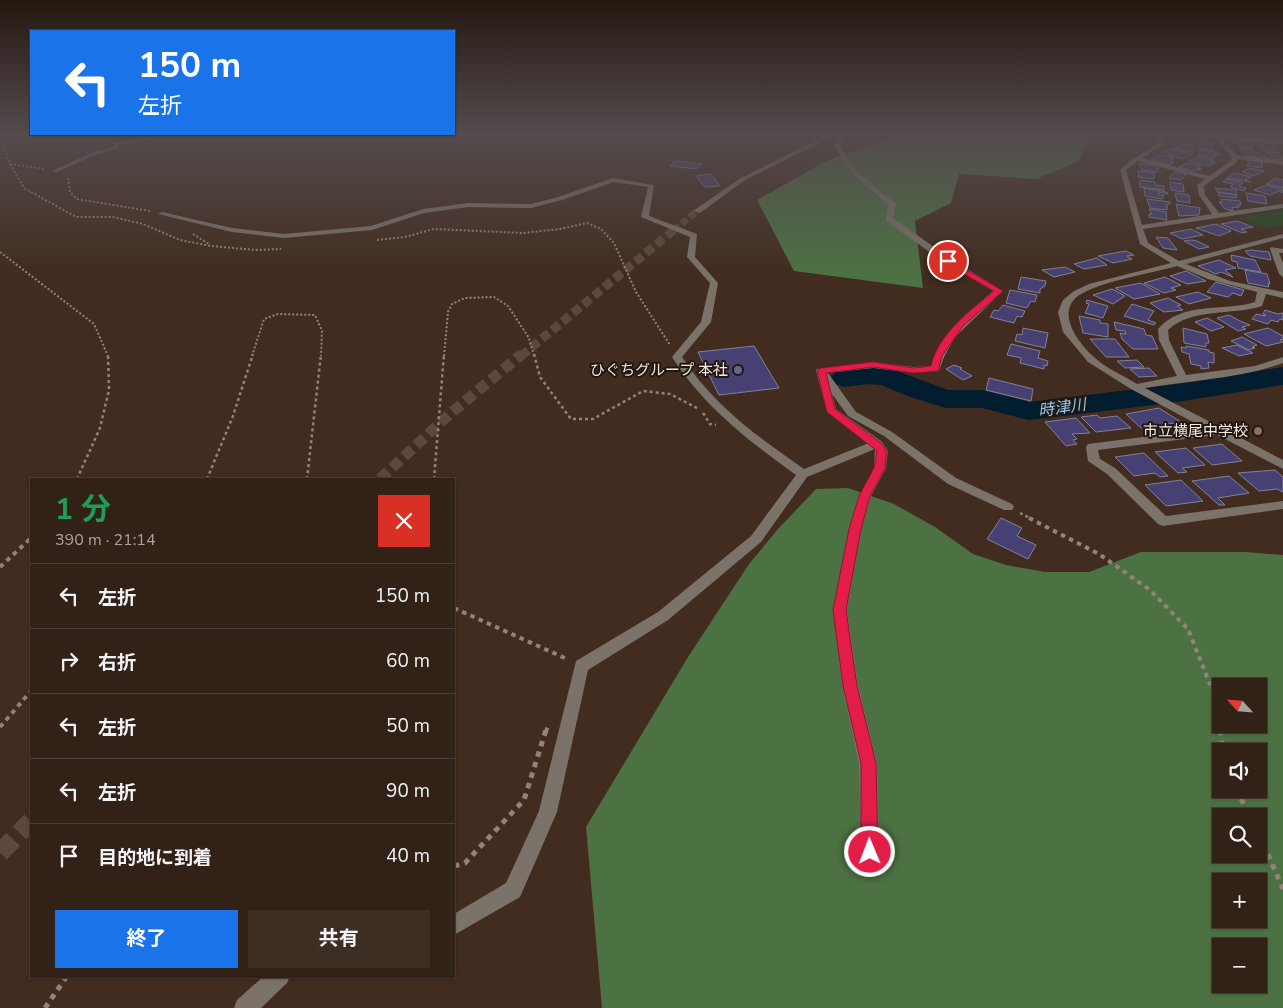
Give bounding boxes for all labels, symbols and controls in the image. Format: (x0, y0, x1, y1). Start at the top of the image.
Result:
text: 150 m (138, 42, 241, 89)
icon: left (55, 50, 120, 115)
text: 左折 (138, 91, 182, 121)
pin (927, 240, 969, 282)
icon: arrive (934, 247, 962, 275)
place label: ひぐちグループ 本社 (590, 360, 728, 380)
marker: ひぐちグループ 本社 (732, 364, 744, 376)
water label: 時津川 (1037, 393, 1089, 422)
place label: 市立横尾中学校 (1143, 421, 1248, 441)
marker: 市立横尾中学校 (1252, 425, 1264, 437)
text: 1 分 (55, 489, 111, 530)
button: close (378, 495, 430, 547)
text: 390 m · 21:14 (55, 529, 156, 551)
icon: left (55, 582, 83, 610)
text: 150 m (375, 583, 430, 609)
text: 左折 (98, 585, 136, 611)
icon: right (55, 647, 83, 675)
text: 60 m (386, 648, 430, 674)
text: 右折 (98, 650, 136, 676)
north arrow (1212, 678, 1268, 732)
map controls (1212, 678, 1267, 993)
icon: left (55, 712, 83, 740)
text: 50 m (386, 713, 430, 739)
text: 左折 (98, 715, 136, 741)
button: sound (1212, 743, 1267, 798)
icon: left (55, 777, 83, 805)
text: 90 m (386, 778, 430, 804)
text: 左折 (98, 780, 136, 806)
button: search (1212, 808, 1267, 863)
position arrow (843, 825, 895, 877)
icon: arrive (55, 842, 83, 870)
text: 40 m (386, 843, 430, 869)
text: 目的地に到着 (98, 845, 212, 871)
button: + (1212, 873, 1267, 928)
button: 終了 (55, 910, 238, 968)
button: 共有 (248, 910, 430, 968)
button: − (1212, 938, 1267, 993)

